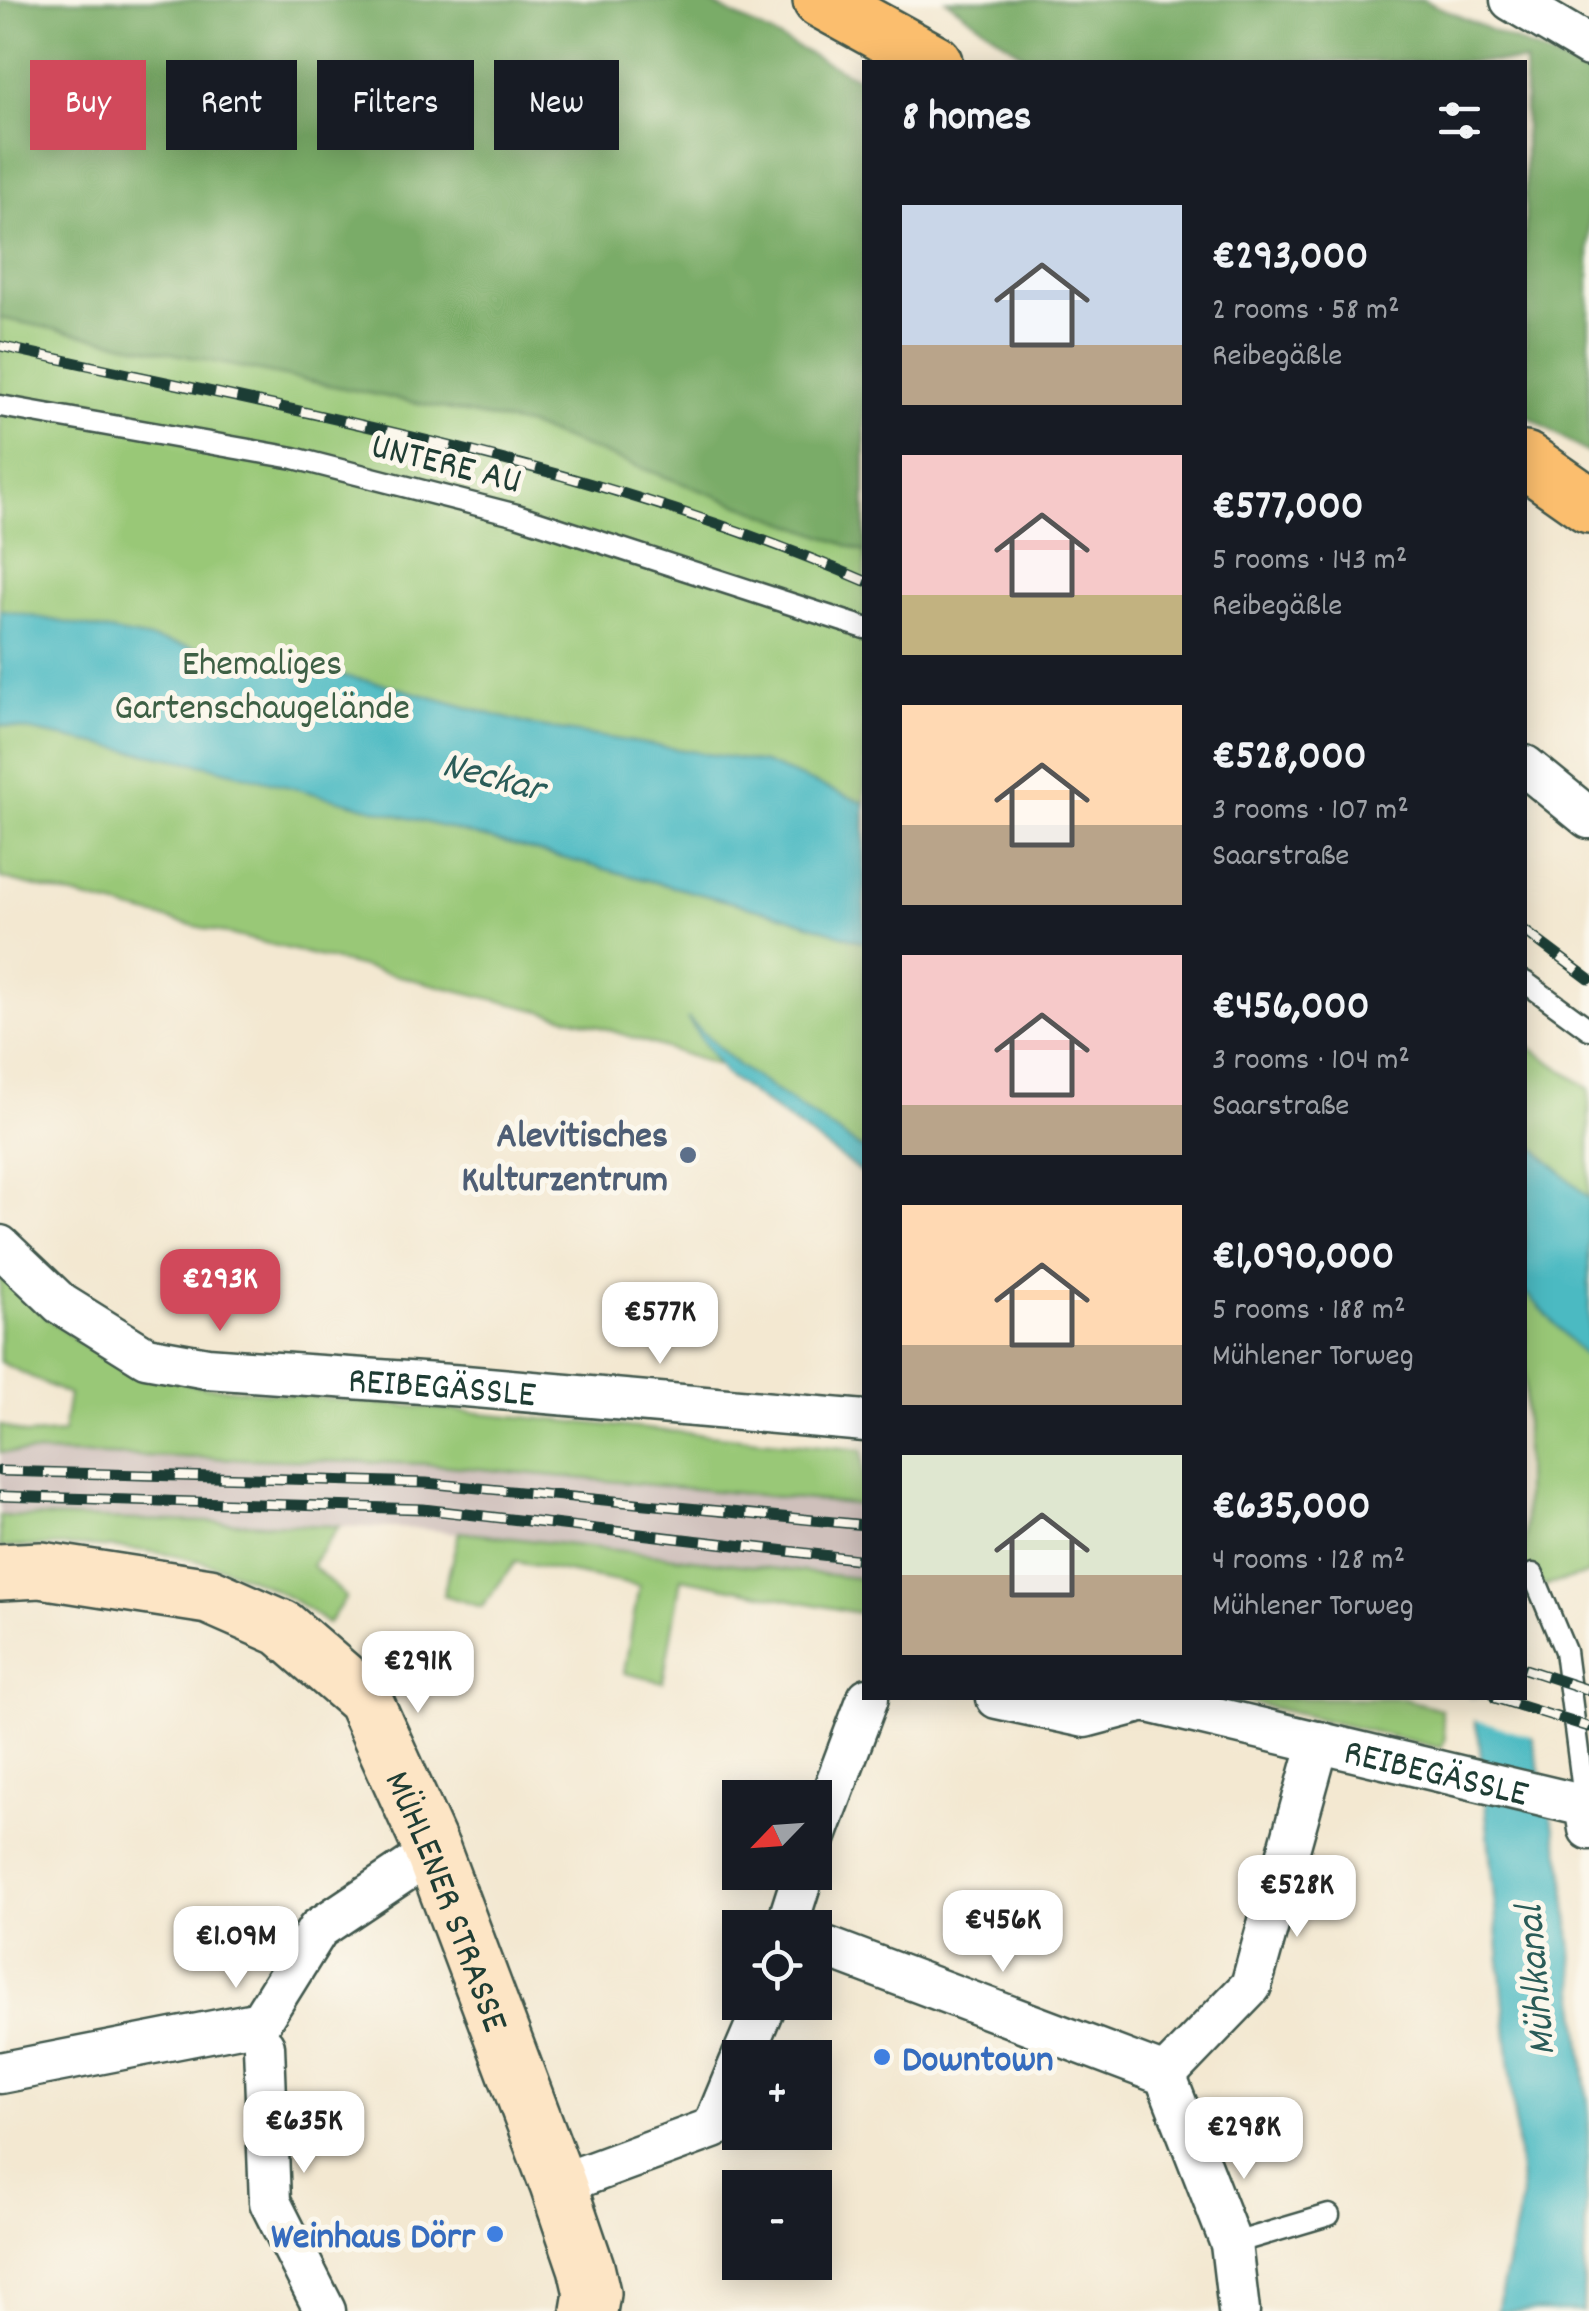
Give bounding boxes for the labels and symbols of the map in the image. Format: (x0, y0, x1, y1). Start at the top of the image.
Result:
street label: UNTERE AU (365, 421, 527, 512)
park label: Ehemaliges Gartenschaugelände (114, 639, 410, 738)
water label: Neckar (435, 739, 554, 822)
place label: Alevitisches Kulturzentrum (461, 1111, 668, 1210)
marker: Alevitisches Kulturzentrum (677, 1144, 699, 1166)
pin: €293K (150, 1249, 290, 1334)
pin: €577K (590, 1282, 730, 1367)
street label: REIBEGÄSSLE (346, 1356, 538, 1425)
pin: €291K (348, 1631, 488, 1716)
street label: REIBEGÄSSLE (1338, 1727, 1533, 1825)
street label: MÜHLENER STRASSE (367, 1763, 520, 2041)
north arrow (722, 1780, 832, 1890)
pin: €528K (1227, 1855, 1367, 1940)
pin: €456K (933, 1890, 1073, 1975)
water label: Mühlkanal (1504, 1900, 1574, 2058)
pin: €1.09M (155, 1906, 317, 1991)
place label: Downtown (902, 2035, 1054, 2090)
marker: Downtown (871, 2046, 893, 2068)
pin: €635K (234, 2091, 374, 2176)
pin: €298K (1174, 2097, 1314, 2182)
place label: Weinhaus Dörr (271, 2212, 476, 2267)
marker: Weinhaus Dörr (484, 2223, 506, 2245)

